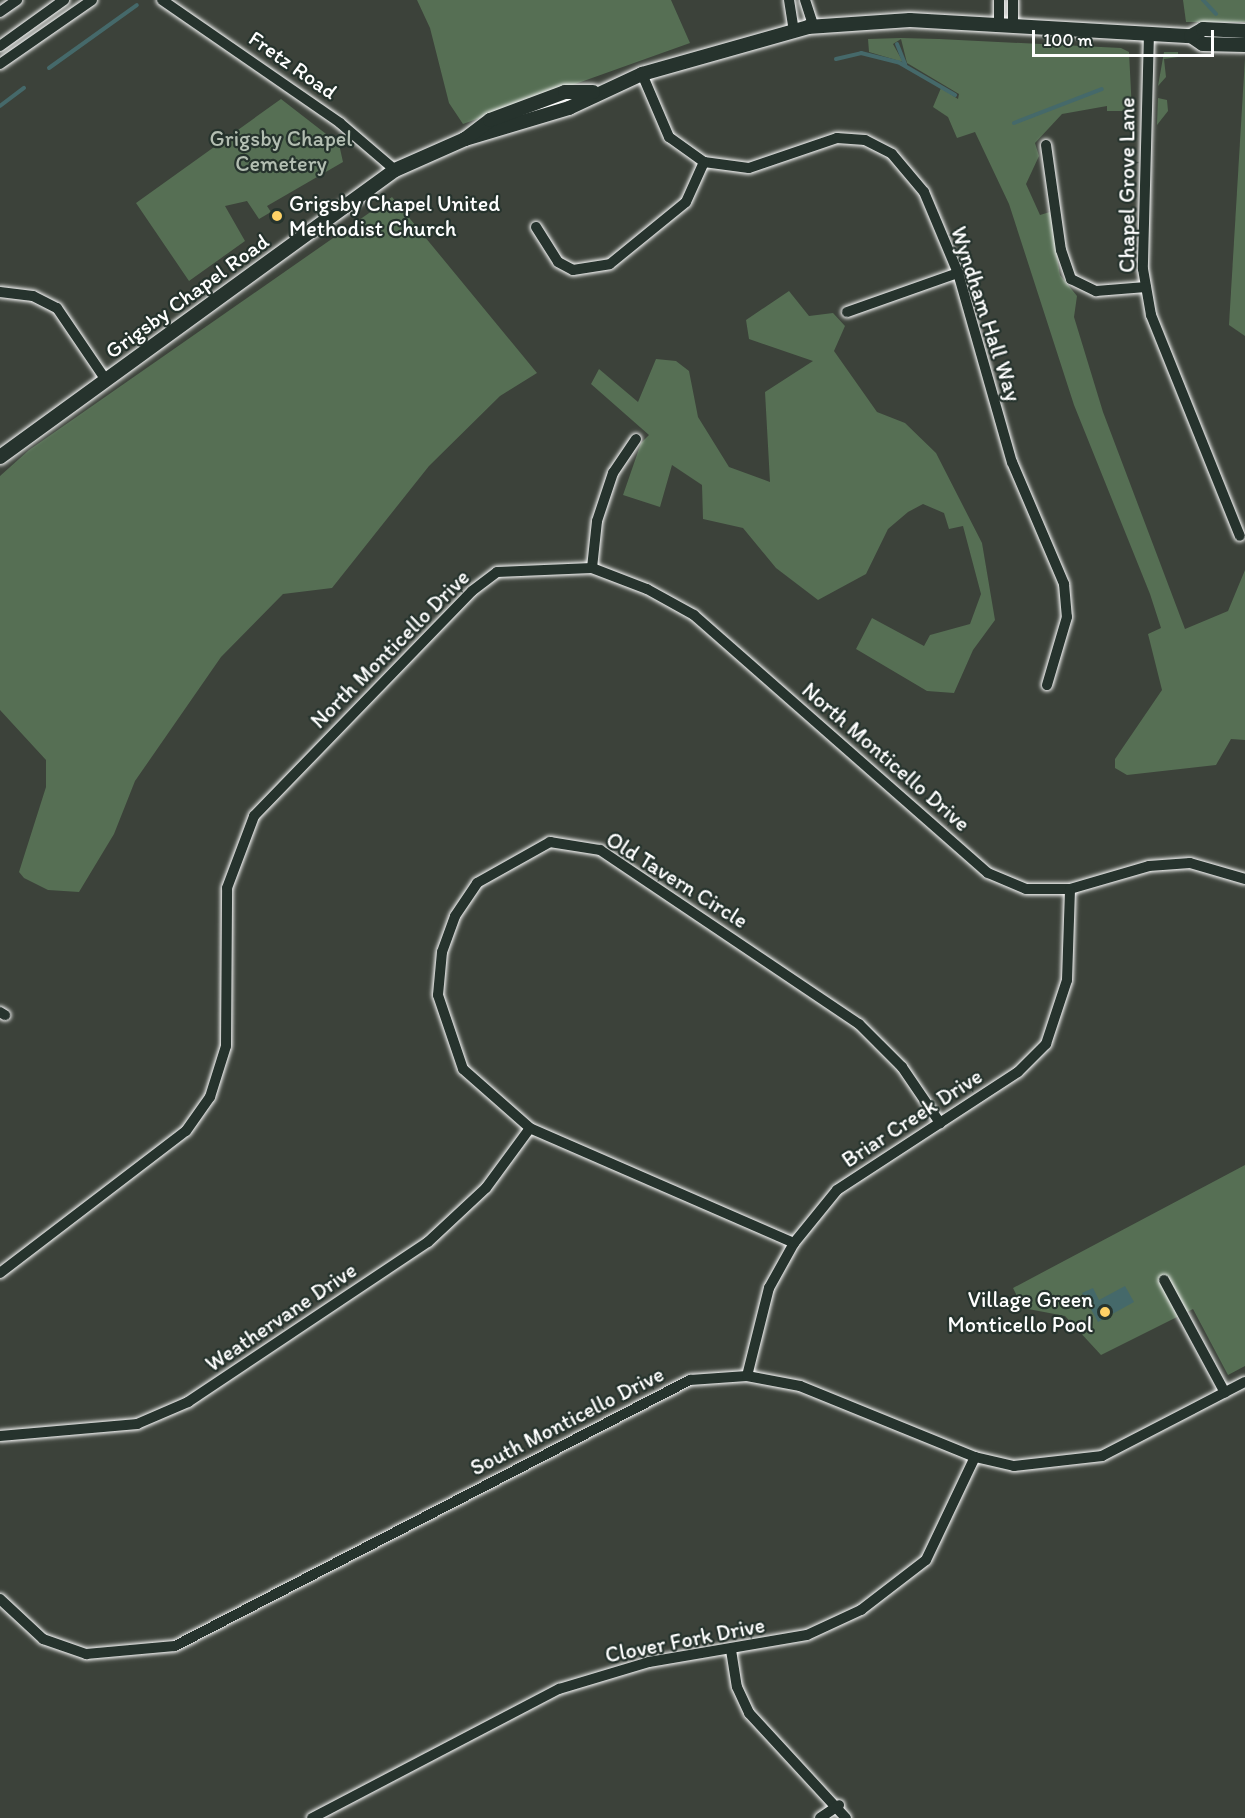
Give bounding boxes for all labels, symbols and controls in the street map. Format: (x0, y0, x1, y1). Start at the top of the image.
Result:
scale bar (1035, 18, 1216, 56)
street label: Fretz Road (244, 25, 342, 105)
text: 100 m (1043, 29, 1093, 51)
street label: Chapel Grove Lane (1114, 97, 1140, 273)
park label: Grigsby Chapel Cemetery (210, 125, 352, 176)
place label: Grigsby Chapel United Methodist Church (289, 190, 500, 242)
marker: Grigsby Chapel United Methodist Church (270, 209, 284, 223)
street label: Wyndham Hall Way (945, 223, 1027, 405)
street label: Grigsby Chapel Road (101, 228, 273, 364)
street label: North Monticello Drive (305, 564, 475, 734)
street label: North Monticello Drive (797, 677, 975, 837)
street label: Old Tavern Circle (601, 826, 753, 934)
street label: Briar Creek Drive (837, 1063, 987, 1173)
street label: Weathervane Drive (200, 1257, 362, 1377)
place label: Village Green Monticello Pool (948, 1286, 1093, 1338)
marker: Village Green Monticello Pool (1098, 1305, 1112, 1319)
street label: South Monticello Drive (466, 1361, 668, 1481)
street label: Clover Fork Drive (603, 1612, 767, 1668)

